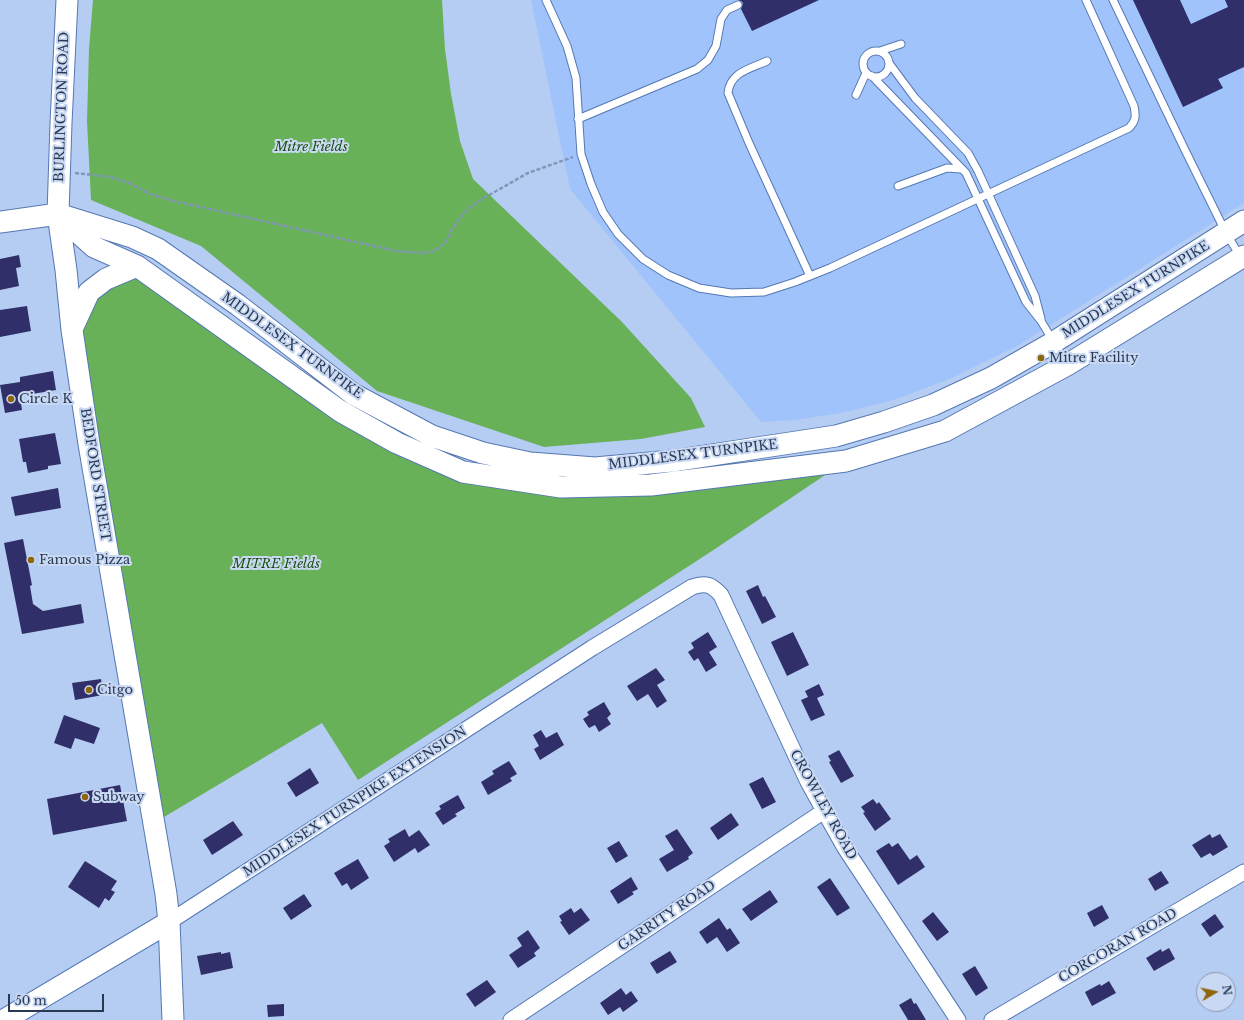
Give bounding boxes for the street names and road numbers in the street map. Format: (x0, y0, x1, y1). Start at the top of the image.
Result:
street label: BURLINGTON ROAD (52, 32, 72, 182)
street label: MIDDLESEX TURNPIKE (1059, 238, 1213, 342)
street label: MIDDLESEX TURNPIKE (218, 289, 366, 403)
street label: BEDFORD STREET (77, 407, 113, 543)
street label: MIDDLESEX TURNPIKE (607, 437, 779, 473)
street label: MIDDLESEX TURNPIKE EXTENSION (240, 724, 470, 880)
street label: CROWLEY ROAD (786, 747, 860, 863)
street label: GARRITY ROAD (615, 878, 719, 954)
street label: CORCORAN ROAD (1056, 906, 1180, 986)

